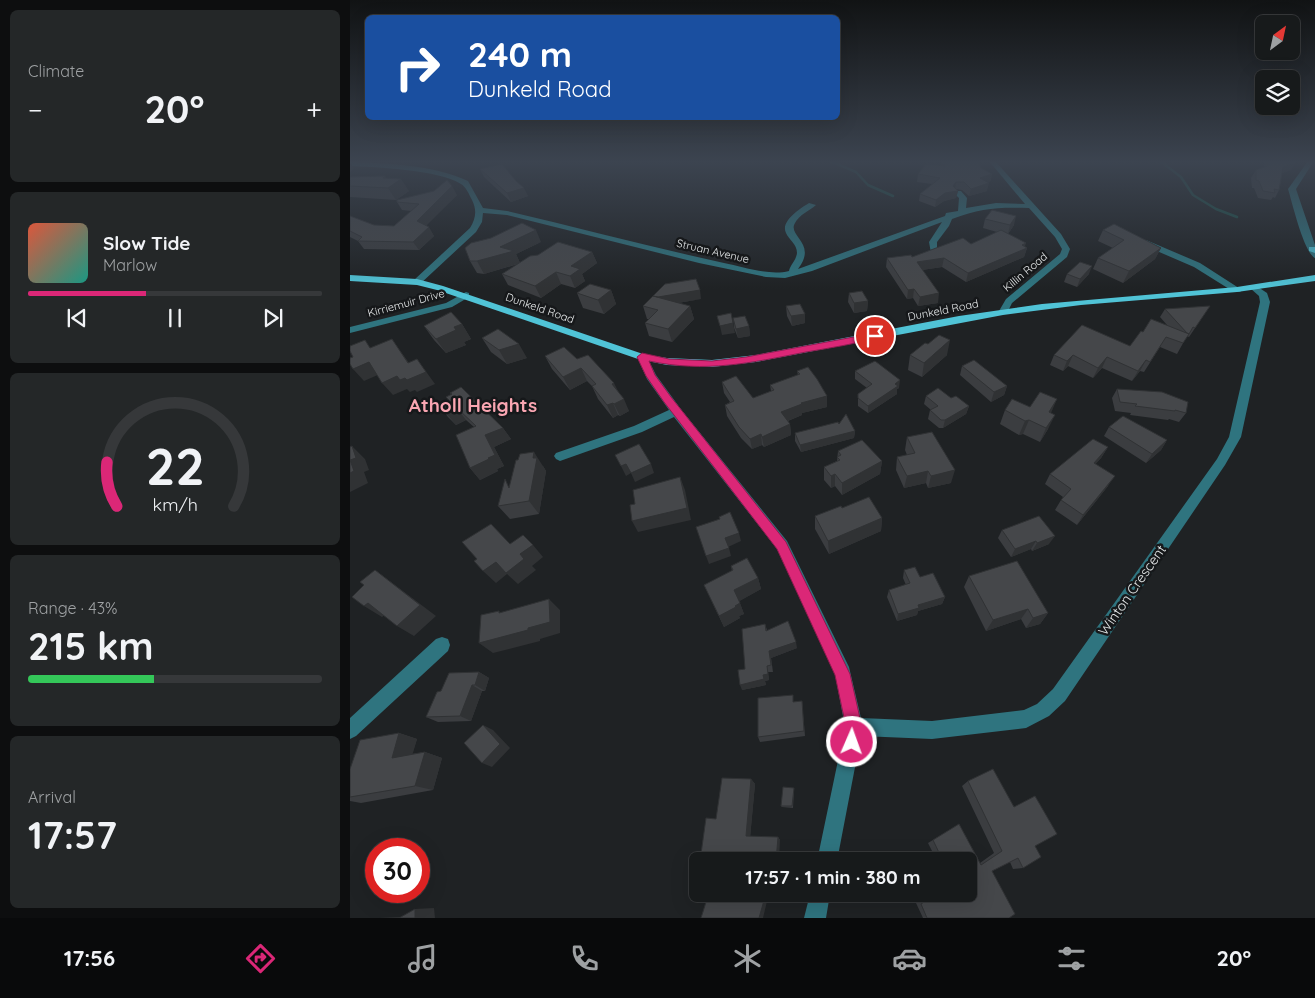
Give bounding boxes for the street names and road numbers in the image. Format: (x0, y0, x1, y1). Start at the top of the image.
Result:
street label: Struan Avenue (675, 236, 751, 266)
street label: Killin Road (1000, 249, 1050, 295)
street label: Kirriemuir Drive (366, 286, 446, 320)
street label: Dunkeld Road (504, 290, 576, 326)
street label: Dunkeld Road (906, 296, 980, 324)
street label: Winton Crescent (1094, 541, 1170, 639)

